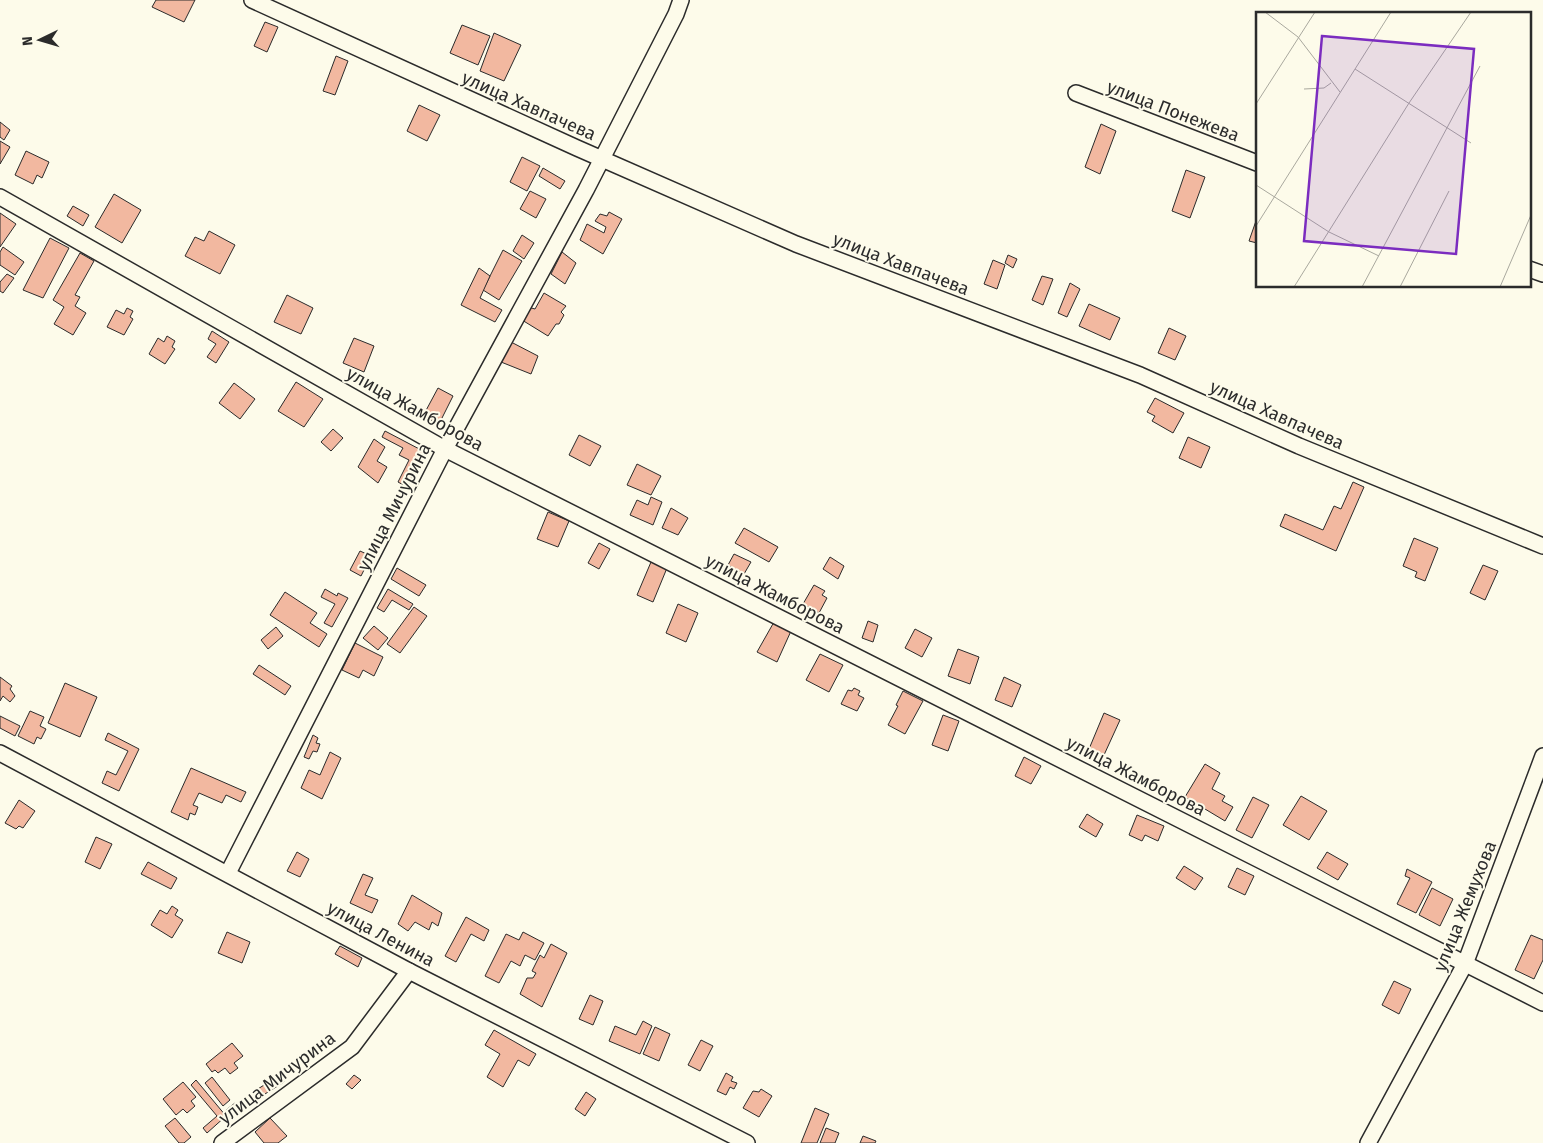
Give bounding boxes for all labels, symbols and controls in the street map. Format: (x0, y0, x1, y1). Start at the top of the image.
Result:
inset map (1256, 12, 1530, 288)
north arrow (15, 15, 65, 65)
text: N (19, 36, 36, 46)
street label: улица Хавпачева (459, 67, 599, 145)
street label: улица Понежева (1104, 76, 1242, 146)
street label: улица Хавпачева (830, 228, 972, 300)
street label: улица Жамборова (343, 362, 487, 456)
street label: улица Хавпачева (1207, 376, 1347, 454)
street label: улица Мичурина (352, 439, 436, 575)
street label: улица Жамборова (702, 549, 848, 639)
street label: улица Жамборова (1063, 731, 1209, 821)
street label: улица Жемухова (1429, 837, 1501, 975)
street label: улица Ленина (324, 896, 438, 972)
street label: улица Мичурина (214, 1027, 340, 1129)

